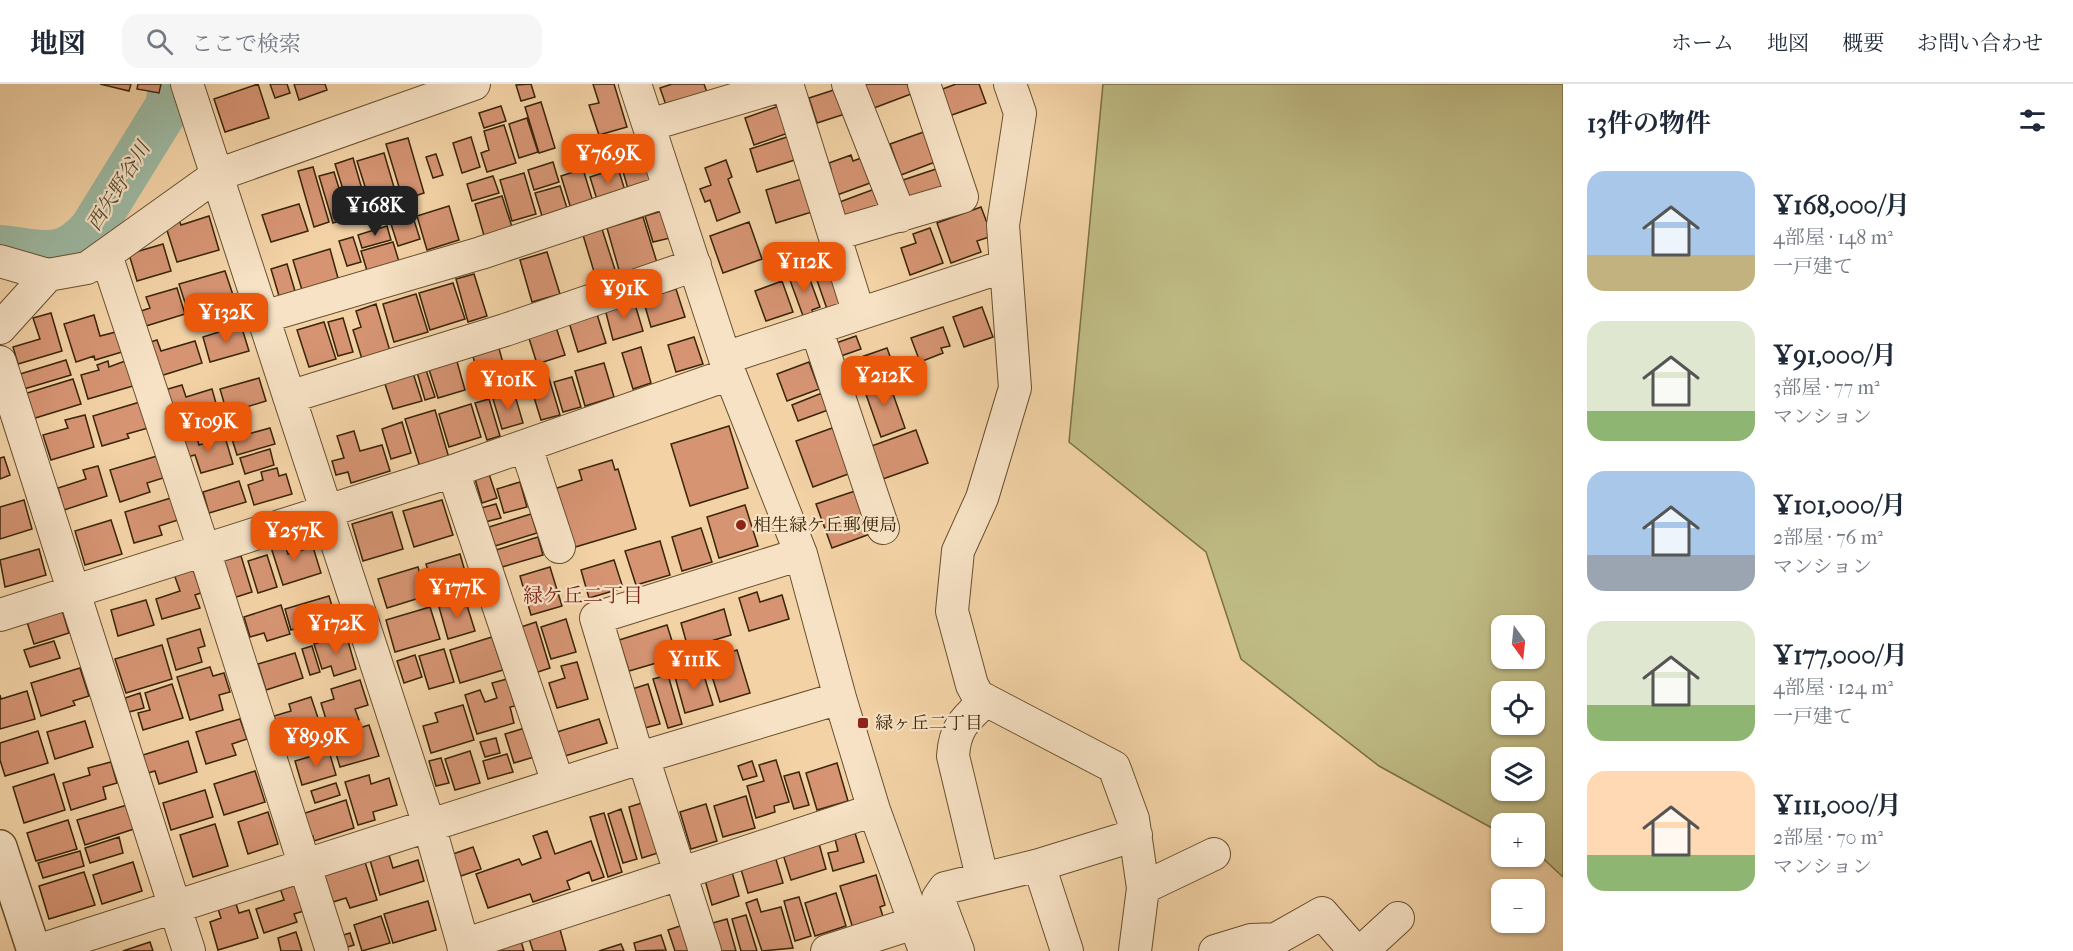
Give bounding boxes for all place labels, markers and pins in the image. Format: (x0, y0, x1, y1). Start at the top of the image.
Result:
pin: ¥76.9K (559, 134, 657, 185)
pin: ¥168K (333, 186, 417, 237)
pin: ¥112K (762, 242, 846, 293)
pin: ¥91K (588, 269, 660, 320)
pin: ¥132K (184, 293, 268, 344)
pin: ¥212K (842, 356, 926, 407)
pin: ¥101K (466, 360, 550, 411)
pin: ¥109K (166, 402, 250, 453)
pin: ¥257K (252, 511, 336, 562)
place label: 相生緑ケ丘郵便局 (753, 515, 897, 536)
marker: 相生緑ケ丘郵便局 (734, 518, 748, 532)
pin: ¥177K (415, 568, 499, 619)
pin: ¥172K (294, 604, 378, 655)
pin: ¥111K (652, 640, 736, 691)
place label: 緑ヶ丘二丁目 (875, 713, 983, 734)
marker: 緑ヶ丘二丁目 (856, 716, 870, 730)
pin: ¥89.9K (267, 717, 365, 768)

